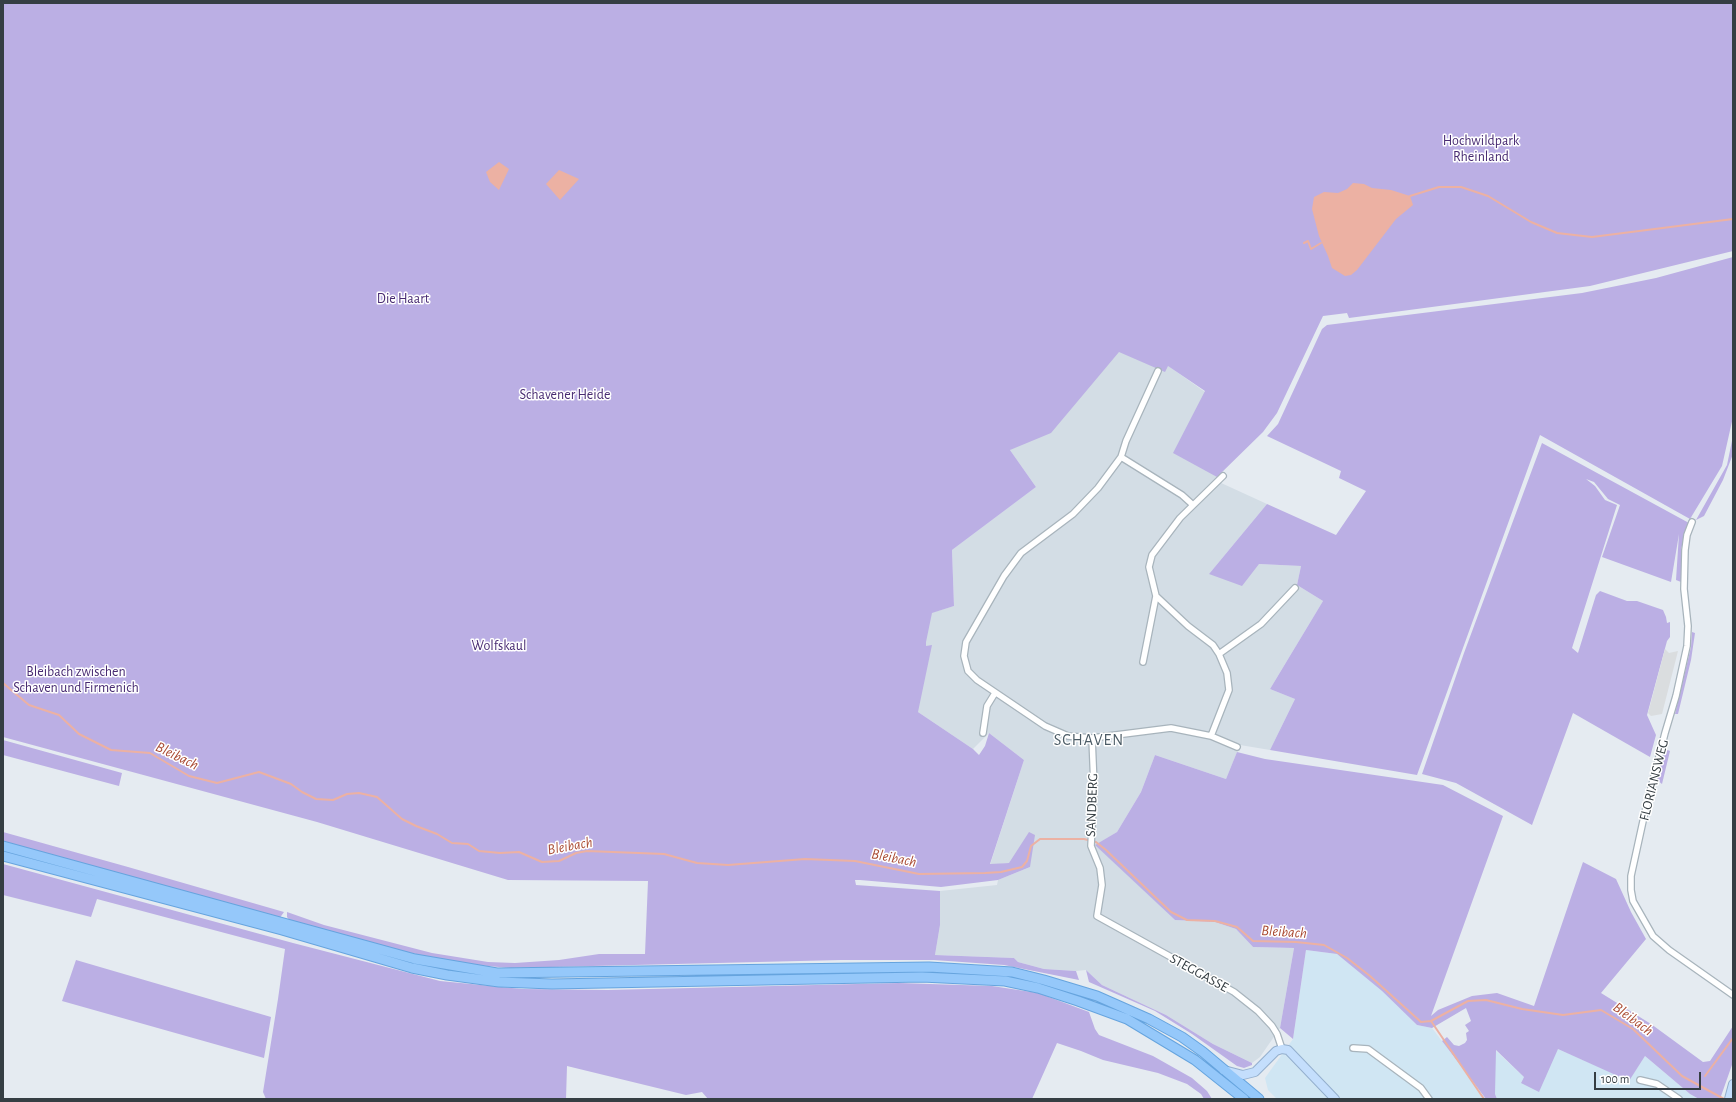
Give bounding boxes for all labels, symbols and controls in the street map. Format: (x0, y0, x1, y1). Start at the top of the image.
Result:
park label: Hochwildpark Rheinland (1443, 133, 1519, 166)
park label: Die Haart (377, 291, 429, 307)
park label: Schavener Heide (520, 387, 610, 403)
park label: Wolfskaul (472, 638, 526, 654)
park label: Bleibach zwischen Schaven und Firmenich (13, 664, 139, 696)
district label: SCHAVEN (1054, 730, 1124, 750)
street label: FLORIANSWEG (1636, 737, 1672, 823)
water label: Bleibach (153, 738, 201, 774)
street label: SANDBERG (1082, 773, 1102, 837)
water label: Bleibach (546, 833, 594, 859)
water label: Bleibach (870, 845, 918, 871)
water label: Bleibach (1261, 921, 1307, 943)
street label: STEGGASSE (1167, 950, 1231, 996)
water label: Bleibach (1609, 998, 1657, 1040)
scale bar (1596, 1064, 1703, 1090)
text: 100 m (1601, 1073, 1629, 1085)

